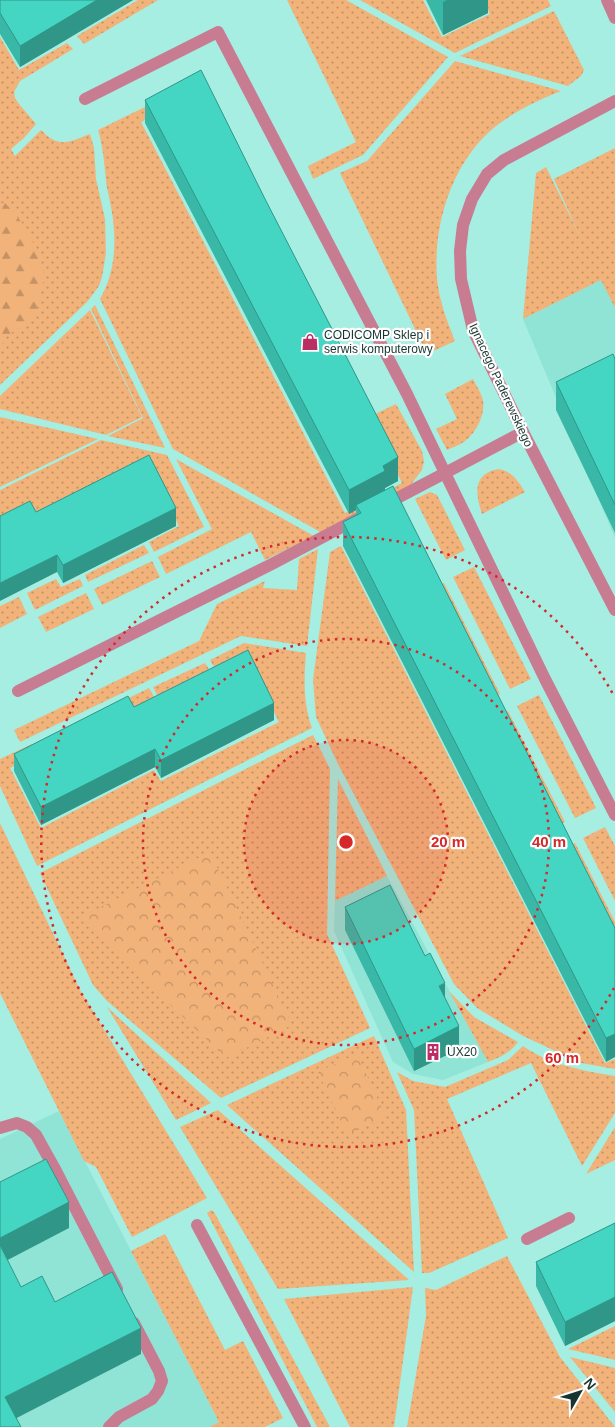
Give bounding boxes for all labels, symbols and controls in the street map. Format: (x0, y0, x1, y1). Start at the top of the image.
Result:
street label: Ignacego Paderewskiego (466, 321, 536, 449)
place label: CODICOMP Sklep i serwis komputerowy (324, 328, 433, 356)
shop icon: CODICOMP Sklep i serwis komputerowy (300, 332, 320, 352)
centre of rings (337, 833, 355, 851)
text: 20 m (431, 833, 465, 850)
text: 40 m (532, 833, 566, 850)
building icon: UX20 (423, 1042, 443, 1062)
place label: UX20 (447, 1045, 477, 1059)
text: 60 m (545, 1049, 579, 1066)
north arrow (555, 1367, 605, 1417)
text: N (581, 1375, 600, 1393)

